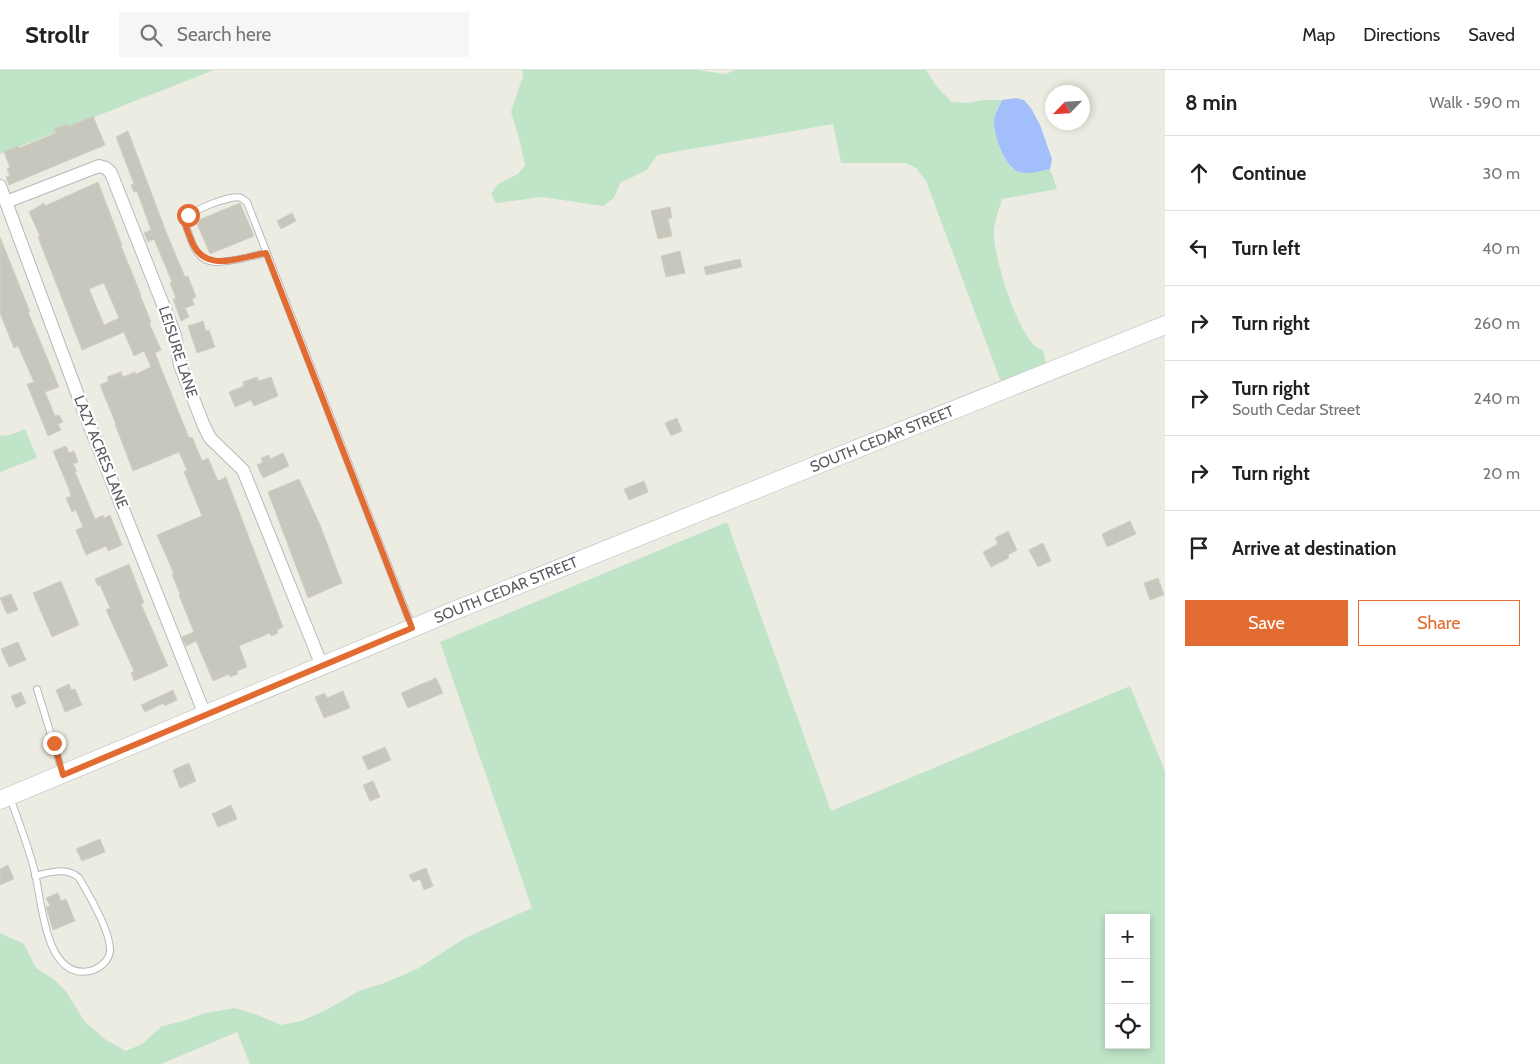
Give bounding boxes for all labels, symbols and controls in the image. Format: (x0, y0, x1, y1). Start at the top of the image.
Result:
search box (119, 12, 469, 57)
text: Strollr (25, 20, 89, 49)
icon: search (137, 21, 165, 49)
text: Search here (177, 23, 271, 46)
text: Map (1302, 24, 1335, 46)
text: Directions (1363, 24, 1440, 46)
text: Saved (1468, 24, 1515, 46)
north arrow (1045, 85, 1090, 130)
text: 8 min (1185, 90, 1237, 115)
text: Walk · 590 m (1429, 93, 1520, 112)
icon: ahead (1185, 159, 1213, 187)
text: Continue (1232, 162, 1306, 185)
text: 30 m (1483, 164, 1520, 183)
route start (177, 204, 200, 227)
icon: left (1185, 234, 1213, 262)
text: Turn left (1232, 237, 1300, 260)
text: 40 m (1482, 239, 1520, 258)
street label: LEISURE LANE (155, 304, 201, 400)
icon: right (1185, 309, 1213, 337)
text: Turn right (1232, 312, 1310, 335)
text: 260 m (1474, 314, 1520, 333)
text: Turn right (1232, 377, 1310, 400)
icon: right (1185, 384, 1213, 412)
text: 240 m (1474, 389, 1520, 408)
street label: LAZY ACRES LANE (70, 393, 132, 511)
text: South Cedar Street (1232, 400, 1360, 419)
street label: SOUTH CEDAR STREET (807, 402, 957, 476)
icon: right (1185, 459, 1213, 487)
text: Turn right (1232, 462, 1310, 485)
text: 20 m (1483, 464, 1520, 483)
icon: arrive (1185, 534, 1213, 562)
text: Arrive at destination (1232, 537, 1396, 560)
street label: SOUTH CEDAR STREET (431, 553, 581, 627)
button: Save (1185, 600, 1348, 646)
button: Share (1358, 600, 1520, 646)
route end (43, 732, 66, 755)
map controls (1105, 914, 1150, 1049)
button: + (1105, 914, 1150, 959)
button: − (1105, 959, 1150, 1004)
button: locate (1105, 1004, 1150, 1049)

